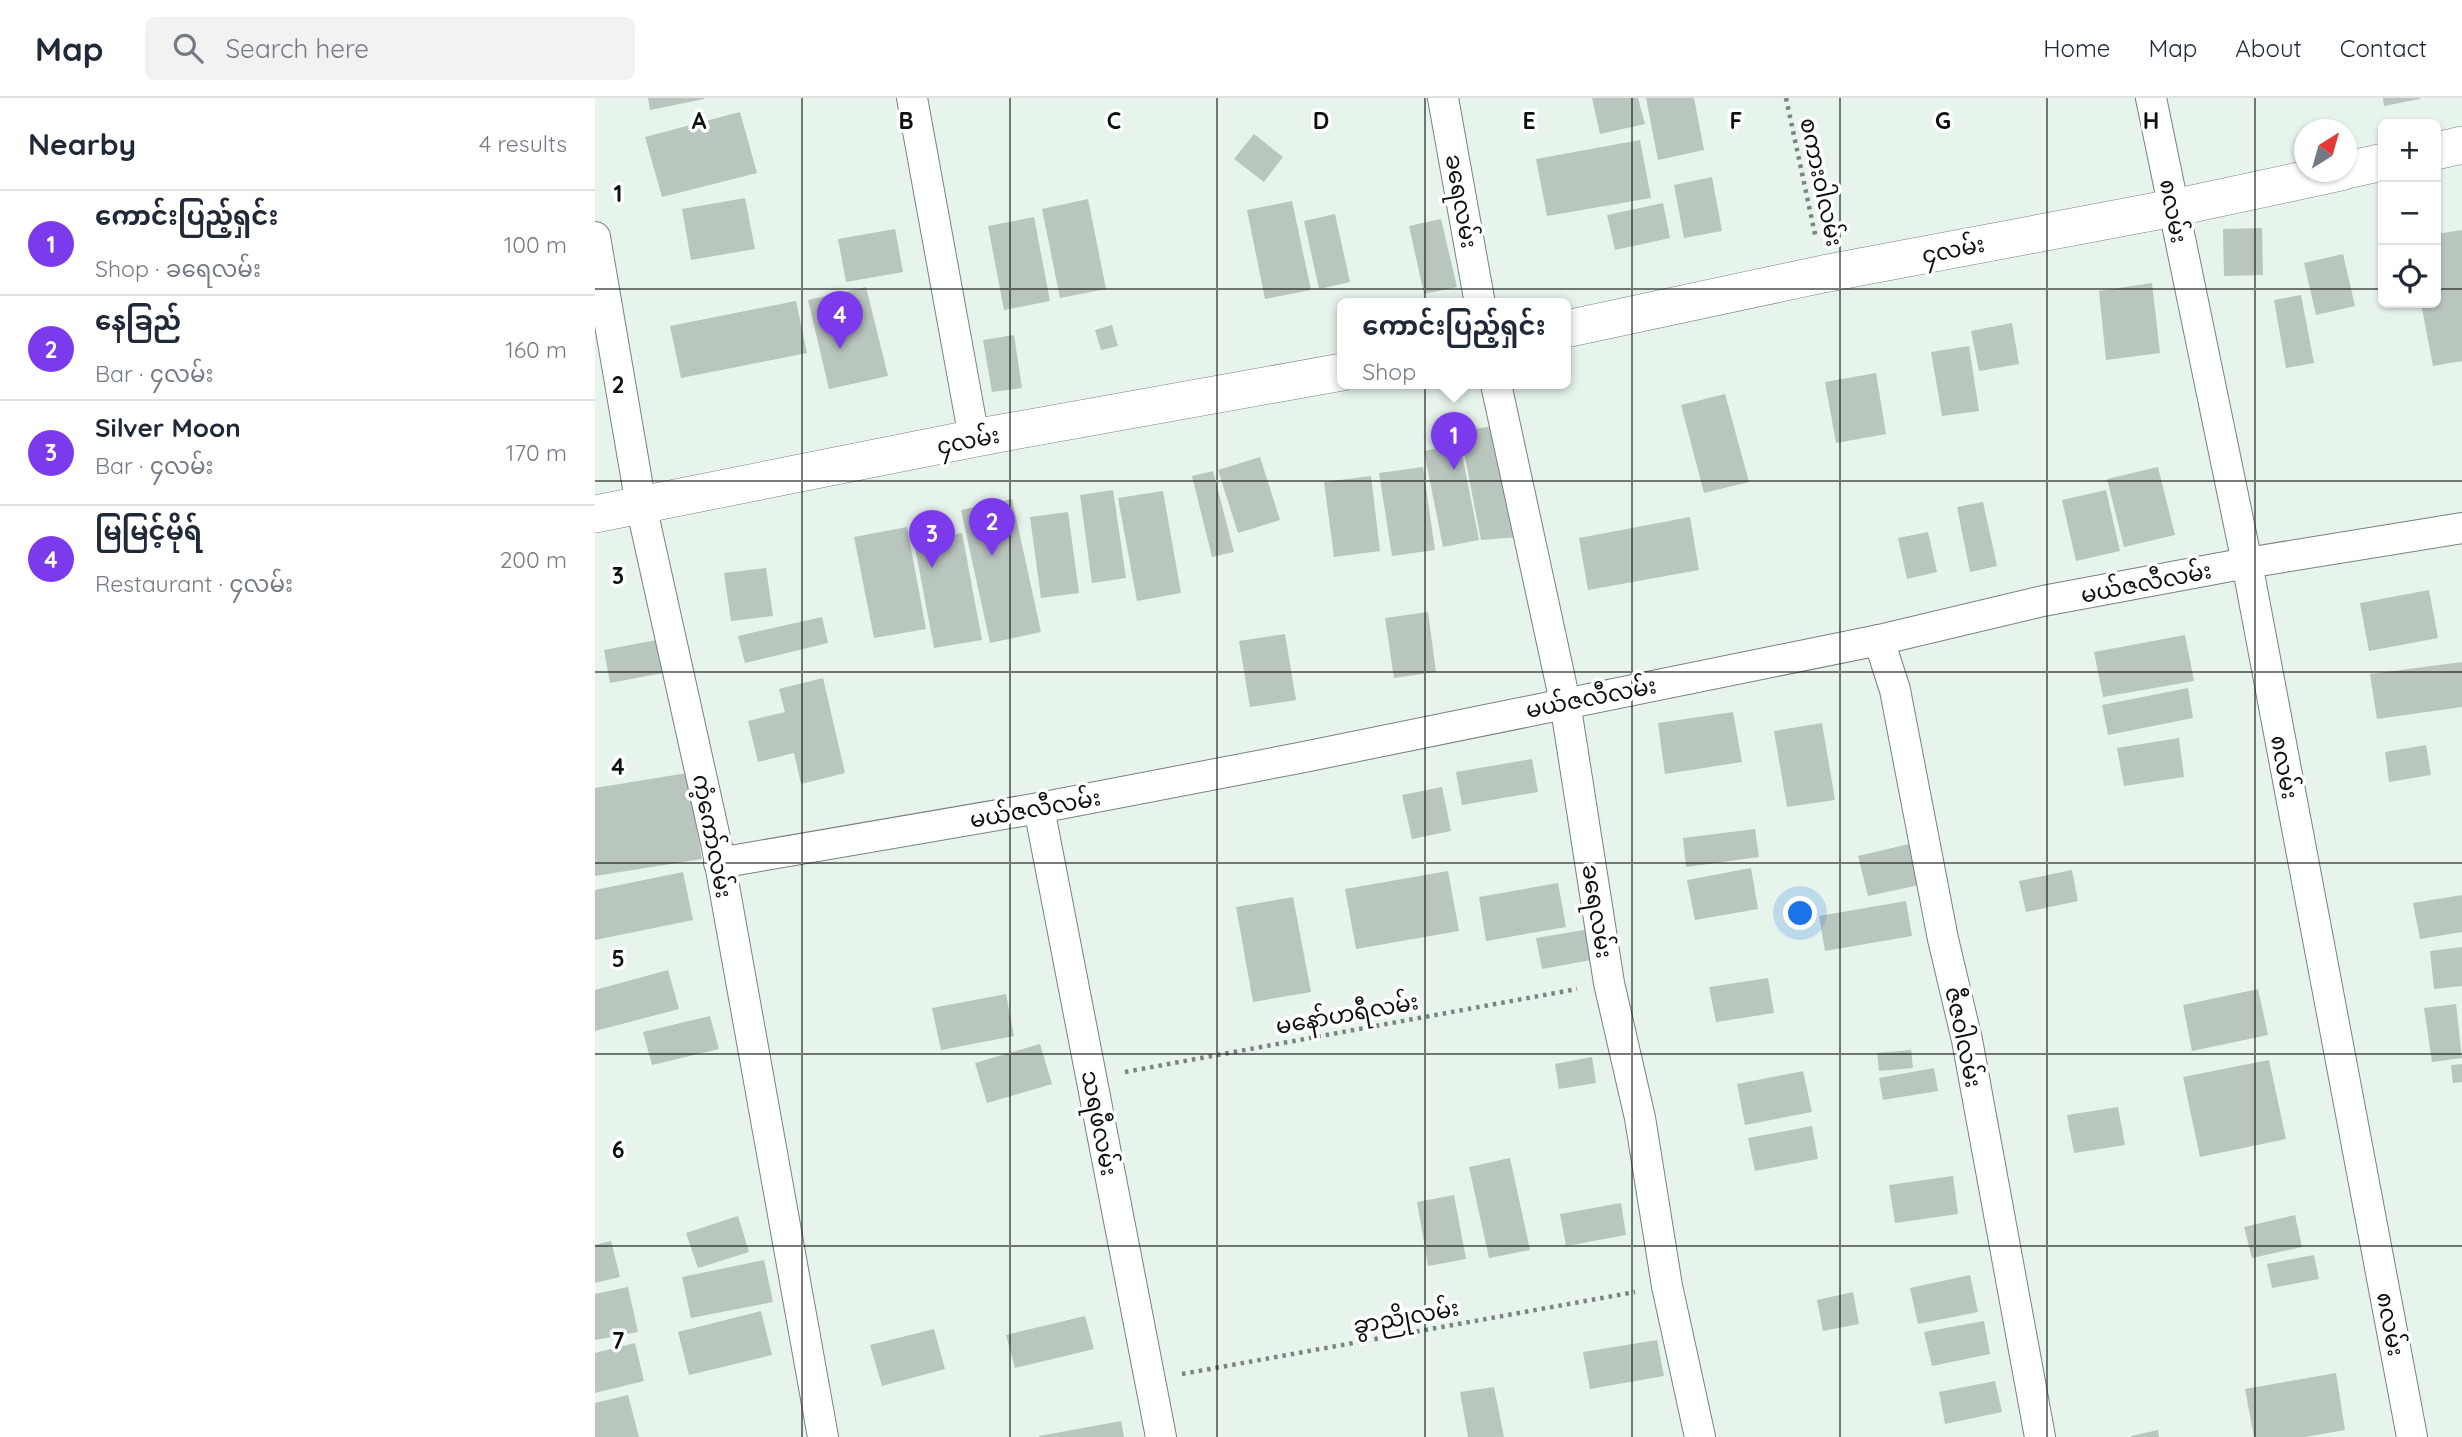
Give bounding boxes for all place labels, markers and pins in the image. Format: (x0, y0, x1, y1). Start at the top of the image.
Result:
pin: 4 (817, 291, 863, 349)
pin: 1 (1431, 412, 1477, 470)
pin: 2 (969, 498, 1015, 556)
pin: 3 (909, 510, 955, 568)

